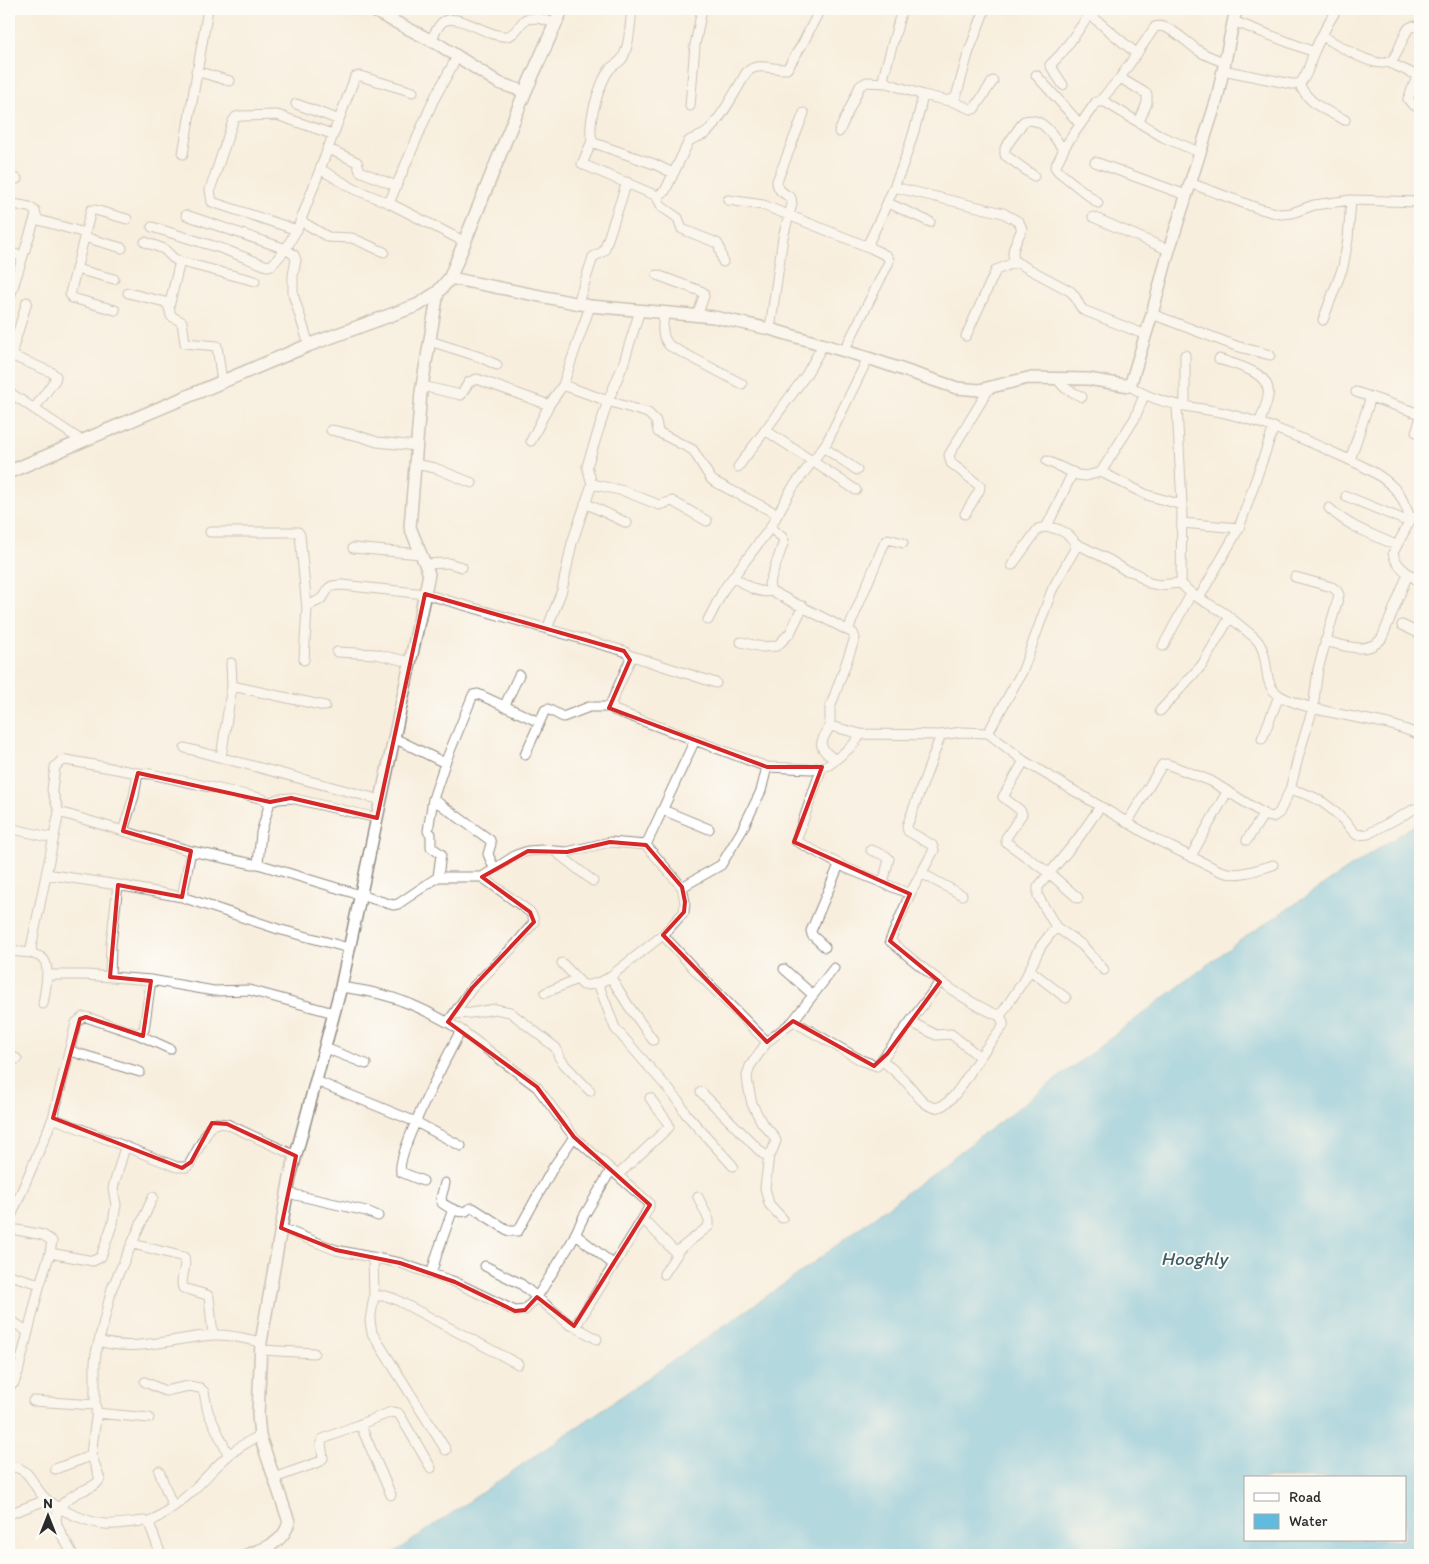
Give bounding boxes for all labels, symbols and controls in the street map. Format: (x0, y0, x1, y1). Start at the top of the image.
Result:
water label: Hooghly (1161, 1247, 1229, 1270)
legend (1244, 1476, 1406, 1542)
text: Road (1289, 1488, 1322, 1506)
north arrow (22, 1492, 72, 1542)
text: N (43, 1495, 53, 1512)
text: Water (1289, 1512, 1328, 1530)

